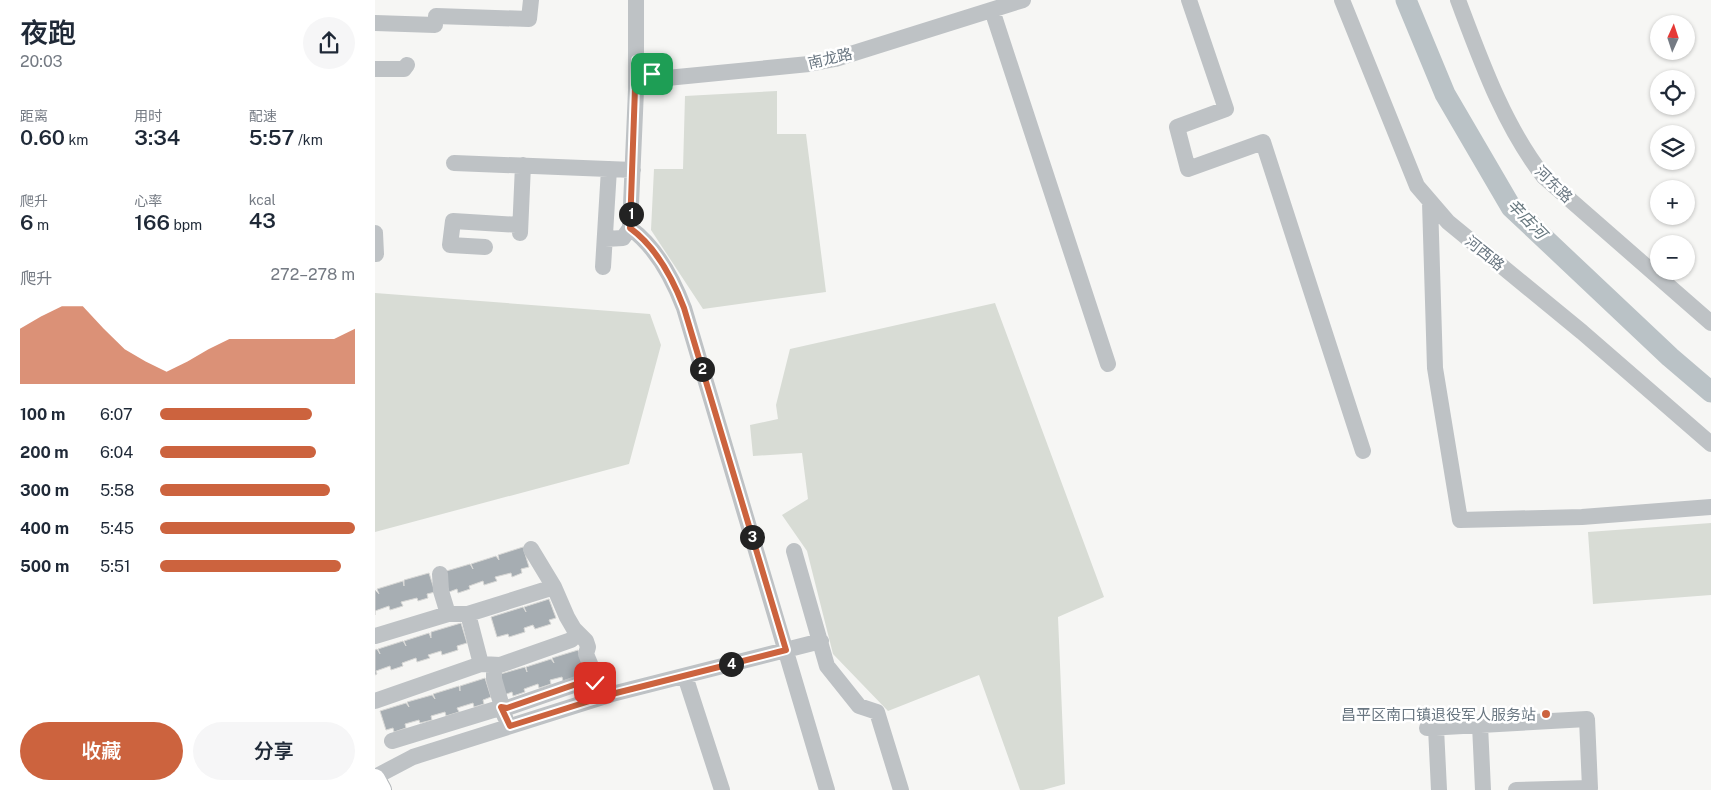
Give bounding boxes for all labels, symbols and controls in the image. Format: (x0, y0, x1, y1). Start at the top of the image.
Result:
north arrow (1650, 15, 1695, 60)
map controls (1650, 15, 1695, 280)
text: 夜跑 (20, 16, 76, 49)
button: share (303, 17, 355, 69)
street label: 南龙路 (806, 45, 854, 71)
text: 20:03 (20, 52, 63, 71)
pin (631, 53, 673, 95)
icon: arrive (638, 60, 666, 88)
button: locate (1650, 70, 1695, 115)
text: 距离 (20, 108, 48, 124)
text: 用时 (134, 108, 162, 124)
text: 配速 (249, 108, 277, 124)
text: 0.60 (20, 125, 65, 150)
text: 3:34 (134, 125, 180, 150)
text: 5:57 (249, 125, 294, 150)
button: layers (1650, 125, 1695, 170)
text: km (65, 132, 88, 148)
text: /km (294, 132, 323, 148)
street label: 河东路 (1532, 162, 1576, 206)
button: + (1650, 180, 1695, 225)
text: kcal (249, 192, 276, 208)
text: 爬升 (20, 193, 48, 209)
text: 心率 (134, 193, 162, 209)
water label: 辛店河 (1503, 195, 1553, 245)
pin: 1 (619, 202, 643, 226)
text: 1 (629, 206, 635, 222)
text: 43 (249, 208, 276, 233)
text: 6 (20, 210, 34, 235)
text: 166 (134, 210, 170, 235)
text: m (34, 217, 49, 233)
text: bpm (170, 217, 202, 233)
street label: 河西路 (1462, 232, 1508, 274)
button: − (1650, 235, 1695, 280)
text: 272–278 m (270, 265, 355, 284)
text: 爬升 (20, 269, 52, 288)
pin: 2 (689, 356, 715, 382)
text: 2 (698, 361, 707, 377)
text: 100 m (20, 405, 65, 424)
text: 6:07 (100, 405, 133, 424)
text: 200 m (20, 443, 69, 462)
text: 6:04 (100, 443, 133, 462)
text: 300 m (20, 481, 69, 500)
text: 5:58 (100, 481, 134, 500)
text: 400 m (20, 519, 69, 538)
text: 5:45 (100, 519, 134, 538)
pin: 3 (739, 524, 765, 550)
text: 3 (748, 529, 757, 545)
text: 500 m (20, 557, 69, 576)
text: 5:51 (100, 557, 131, 576)
pin: 4 (719, 652, 743, 676)
text: 4 (727, 656, 736, 672)
pin (574, 662, 616, 704)
icon: check (581, 669, 609, 697)
place label: 昌平区南口镇退役军人服务站 (1341, 706, 1536, 723)
marker: 昌平区南口镇退役军人服务站 (1540, 708, 1552, 720)
button: 收藏 (20, 722, 183, 780)
button: 分享 (193, 722, 355, 780)

